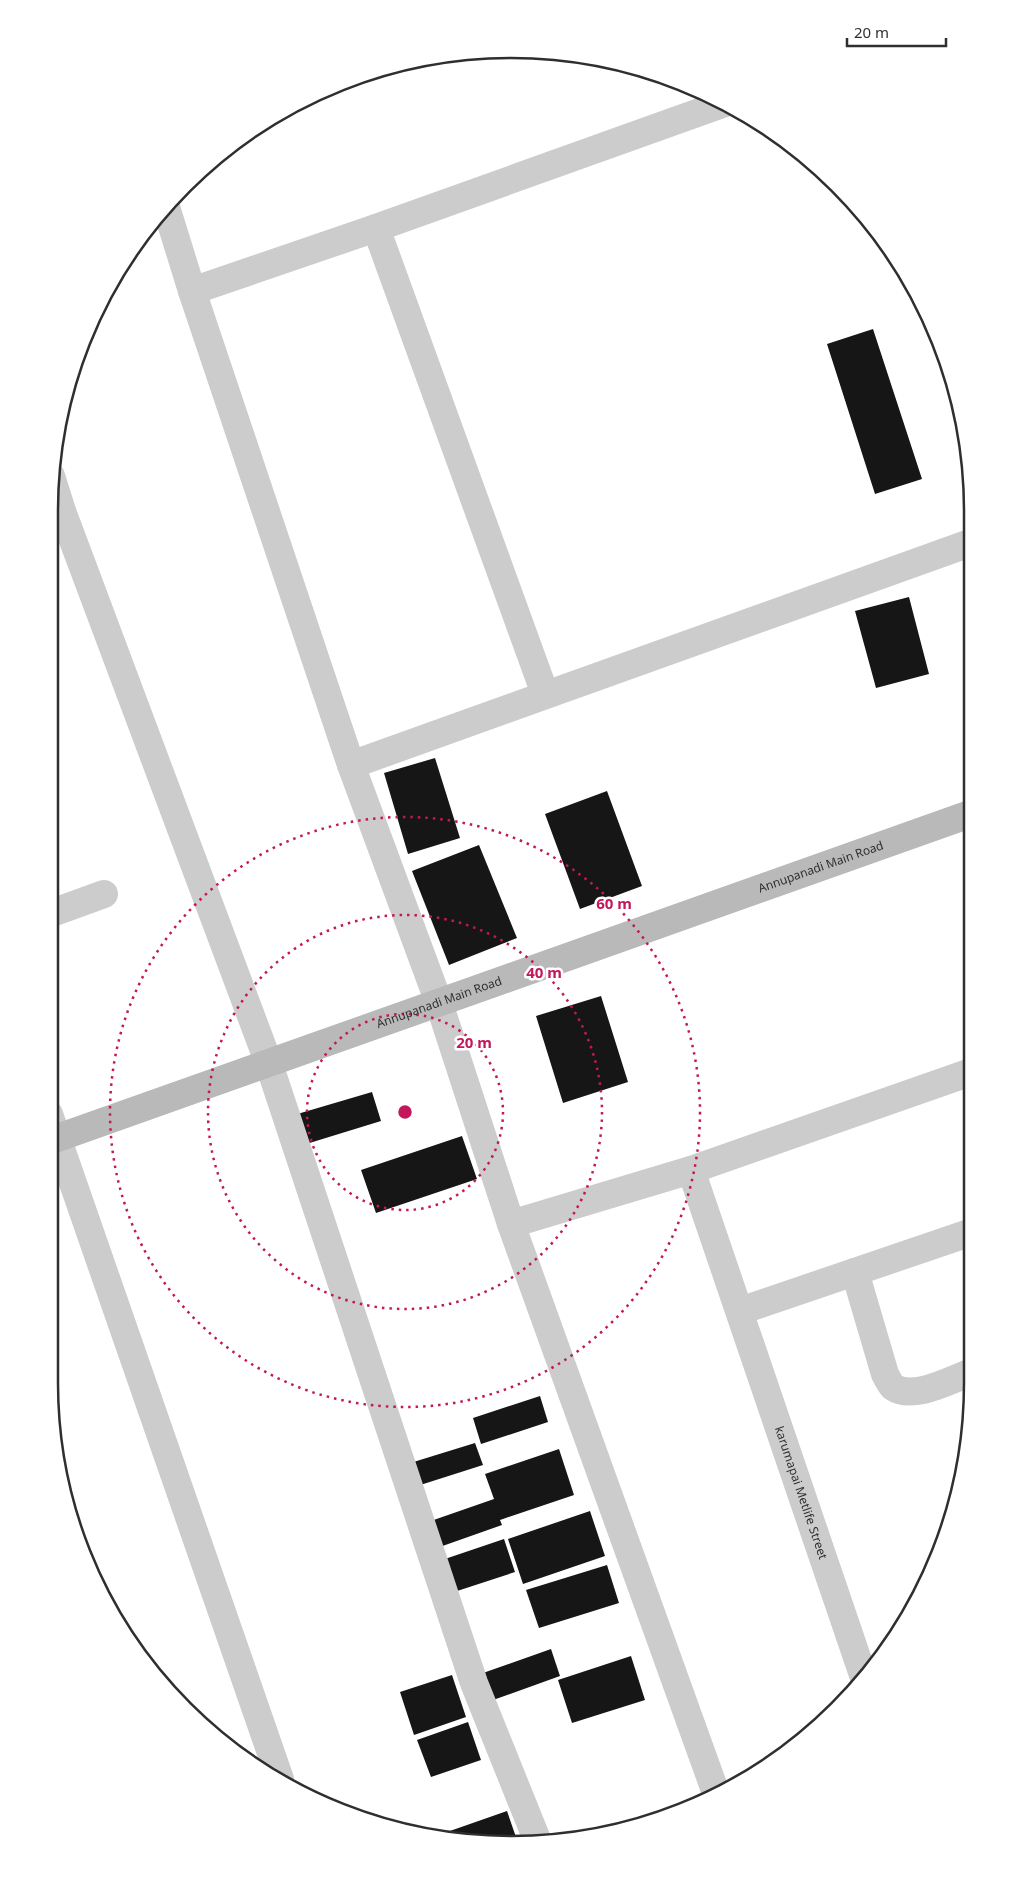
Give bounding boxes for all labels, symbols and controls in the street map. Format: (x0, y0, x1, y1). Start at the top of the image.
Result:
scale bar (847, 15, 946, 47)
text: 20 m (854, 22, 889, 42)
street label: Annupanadi Main Road (756, 836, 886, 897)
text: 60 m (596, 893, 632, 913)
text: 40 m (526, 962, 562, 982)
street label: Annupanadi Main Road (374, 972, 504, 1032)
text: 20 m (456, 1032, 492, 1052)
centre of rings (396, 1103, 414, 1121)
street label: karumapai Metlife Street (771, 1424, 832, 1562)

